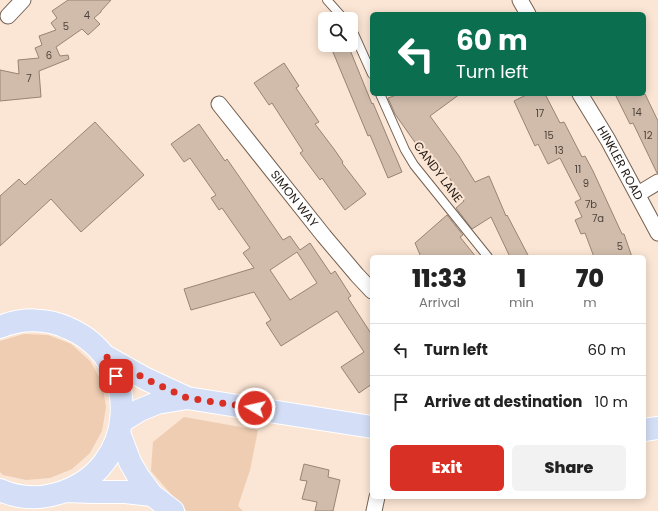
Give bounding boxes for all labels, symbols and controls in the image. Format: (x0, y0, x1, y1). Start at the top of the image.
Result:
house number: 4 (84, 8, 90, 23)
map controls (318, 12, 358, 52)
button: search (318, 12, 358, 52)
house number: 5 (63, 19, 69, 34)
text: 60 m (456, 21, 528, 60)
icon: left (390, 28, 442, 80)
house number: 6 (46, 48, 52, 63)
text: Turn left (456, 59, 528, 84)
house number: 7 (26, 71, 32, 86)
house number: 14 (632, 105, 642, 120)
house number: 17 (536, 106, 545, 121)
street label: HINKLER ROAD (593, 123, 648, 203)
house number: 15 (544, 128, 554, 143)
house number: 12 (644, 128, 653, 143)
street label: CANDY LANE (410, 138, 467, 206)
house number: 13 (554, 143, 564, 158)
house number: 11 (575, 162, 581, 177)
street label: SIMON WAY (267, 166, 323, 230)
house number: 9 (583, 176, 589, 191)
house number: 7b (585, 197, 597, 212)
house number: 7a (592, 211, 604, 226)
house number: 5 (617, 239, 623, 254)
text: 11:33 (412, 262, 467, 295)
text: 1 (517, 262, 526, 295)
text: 70 (576, 262, 604, 295)
text: Arrival (419, 293, 460, 312)
text: min (509, 293, 534, 312)
text: m (583, 293, 597, 312)
icon: left (390, 339, 412, 361)
text: Turn left (424, 339, 488, 360)
text: 60 m (588, 339, 626, 360)
pin (99, 359, 133, 393)
icon: arrive (105, 365, 127, 387)
position arrow (234, 387, 276, 429)
icon: arrive (390, 391, 412, 413)
text: Arrive at destination (424, 391, 582, 412)
text: 10 m (594, 391, 628, 412)
button: Exit (390, 445, 504, 491)
button: Share (512, 445, 626, 491)

